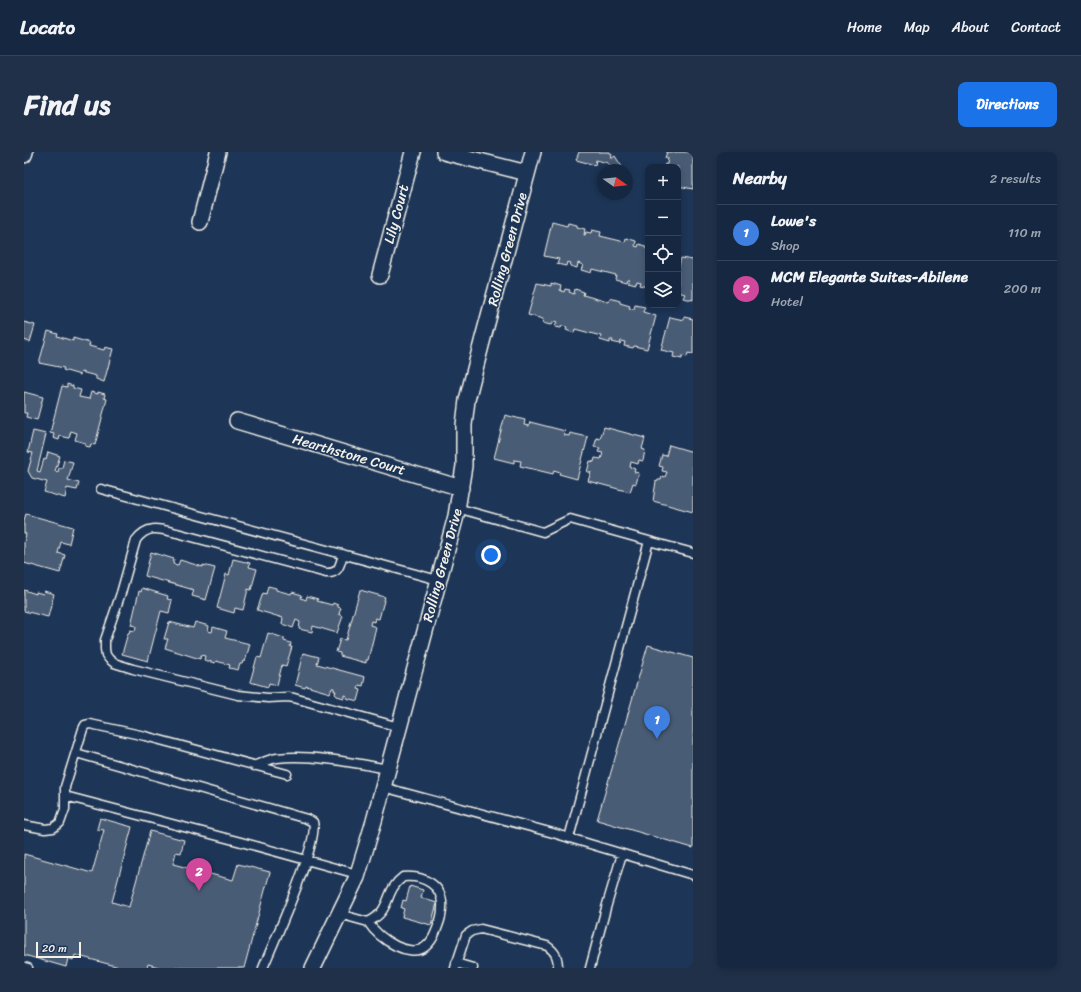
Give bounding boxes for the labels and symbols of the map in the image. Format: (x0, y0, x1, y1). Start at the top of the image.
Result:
north arrow (597, 164, 633, 200)
street label: Lily Court (377, 182, 416, 247)
street label: Rolling Green Drive (480, 189, 535, 309)
street label: Hearthstone Court (289, 426, 408, 483)
street label: Rolling Green Drive (415, 505, 470, 625)
your location (481, 545, 501, 565)
pin: 1 (644, 706, 670, 739)
pin: 2 (186, 858, 212, 891)
scale bar (36, 940, 81, 959)

